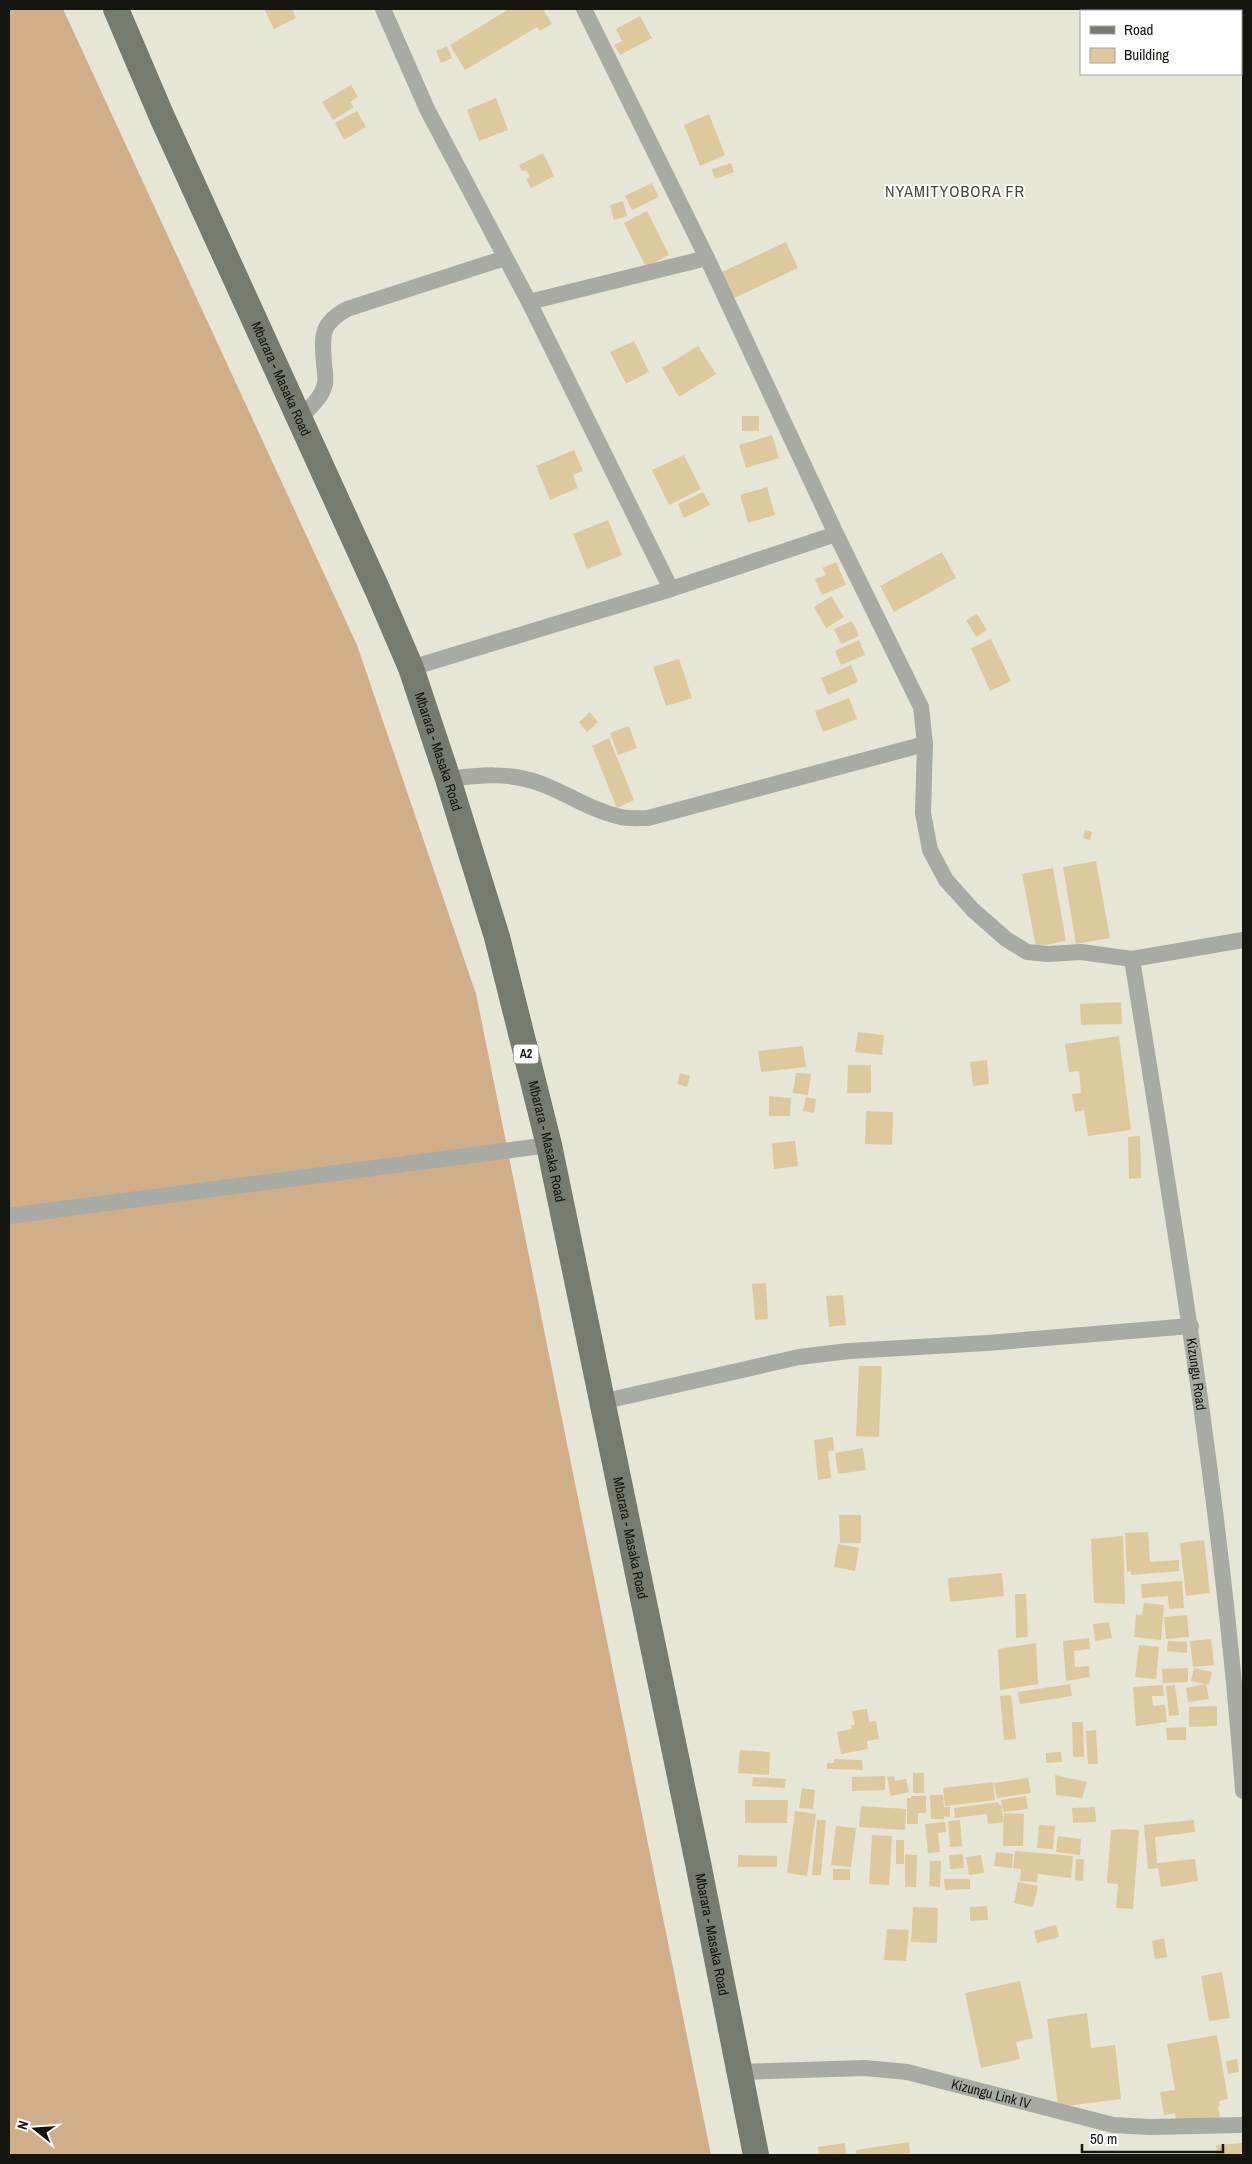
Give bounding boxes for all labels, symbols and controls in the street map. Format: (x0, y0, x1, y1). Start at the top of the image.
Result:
legend (1080, 10, 1242, 75)
text: Road (1124, 19, 1153, 40)
text: Building (1124, 44, 1169, 65)
district label: NYAMITYOBORA FR (885, 180, 1025, 202)
street label: Mbarara - Masaka Road (247, 319, 315, 439)
street label: Mbarara - Masaka Road (411, 690, 466, 813)
road number: A2 (514, 1044, 538, 1064)
street label: Mbarara - Masaka Road (524, 1079, 570, 1204)
street label: Kizungu Road (1182, 1337, 1211, 1411)
street label: Mbarara - Masaka Road (609, 1475, 652, 1600)
street label: Mbarara - Masaka Road (691, 1872, 733, 1997)
street label: Kizungu Link IV (949, 2075, 1033, 2113)
north arrow (10, 2104, 60, 2154)
text: N (13, 2119, 32, 2132)
scale bar (1082, 2122, 1223, 2154)
text: 50 m (1090, 2128, 1117, 2149)

